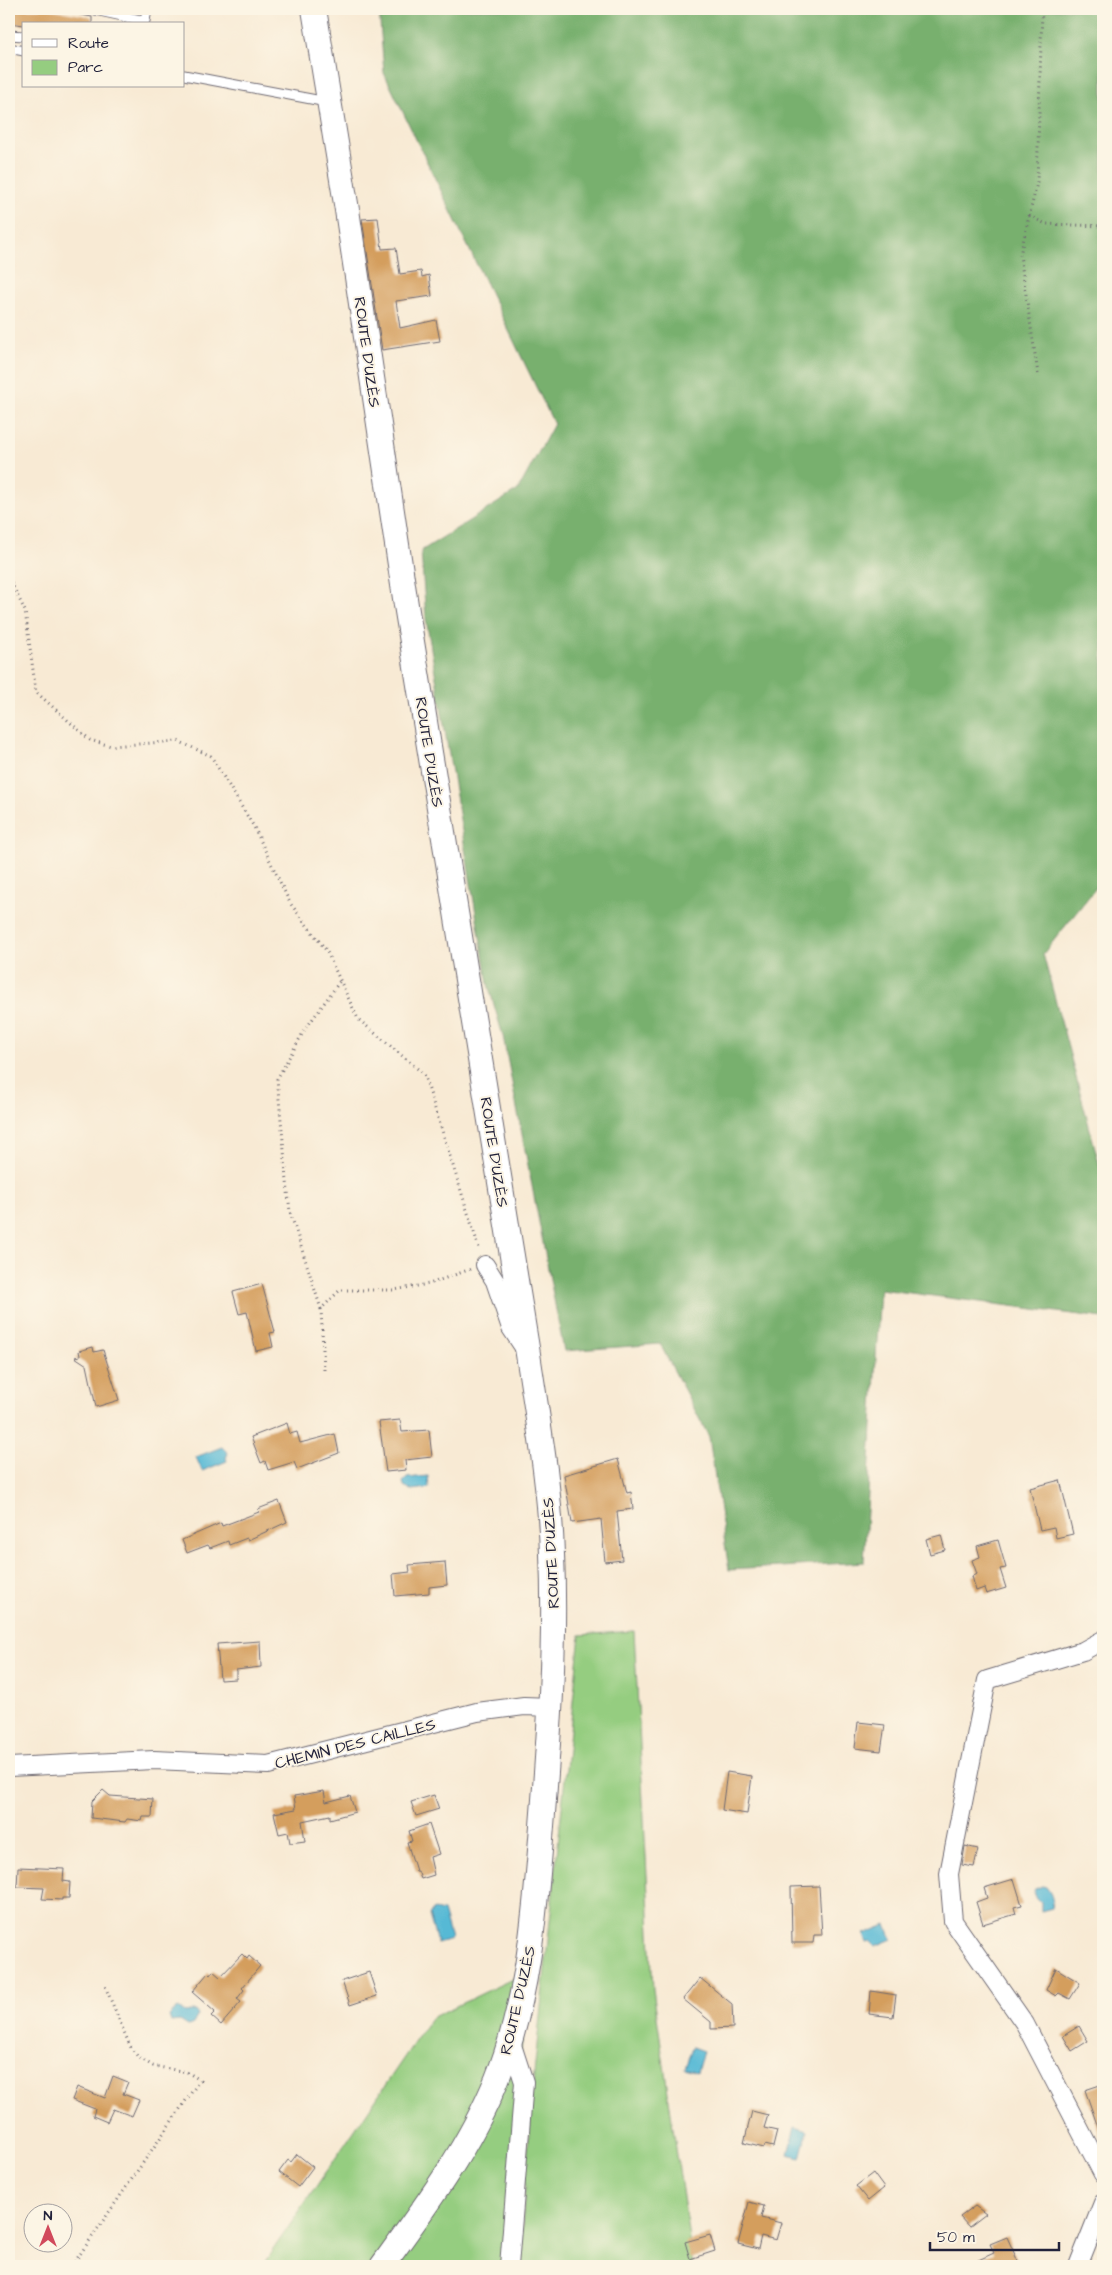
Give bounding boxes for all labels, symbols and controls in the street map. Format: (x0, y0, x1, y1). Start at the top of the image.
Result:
legend (22, 22, 185, 88)
text: Route (68, 33, 109, 54)
text: Parc (68, 57, 103, 78)
street label: ROUTE D'UZÈS (348, 296, 386, 409)
street label: ROUTE D'UZÈS (409, 696, 449, 809)
street label: ROUTE D'UZÈS (474, 1096, 514, 1209)
street label: ROUTE D'UZÈS (537, 1497, 565, 1609)
street label: CHEMIN DES CAILLES (273, 1713, 438, 1775)
street label: ROUTE D'UZÈS (495, 1944, 541, 2057)
north arrow (22, 2202, 72, 2252)
text: N (44, 2206, 53, 2226)
scale bar (930, 2220, 1058, 2252)
text: 50 m (937, 2227, 975, 2248)

